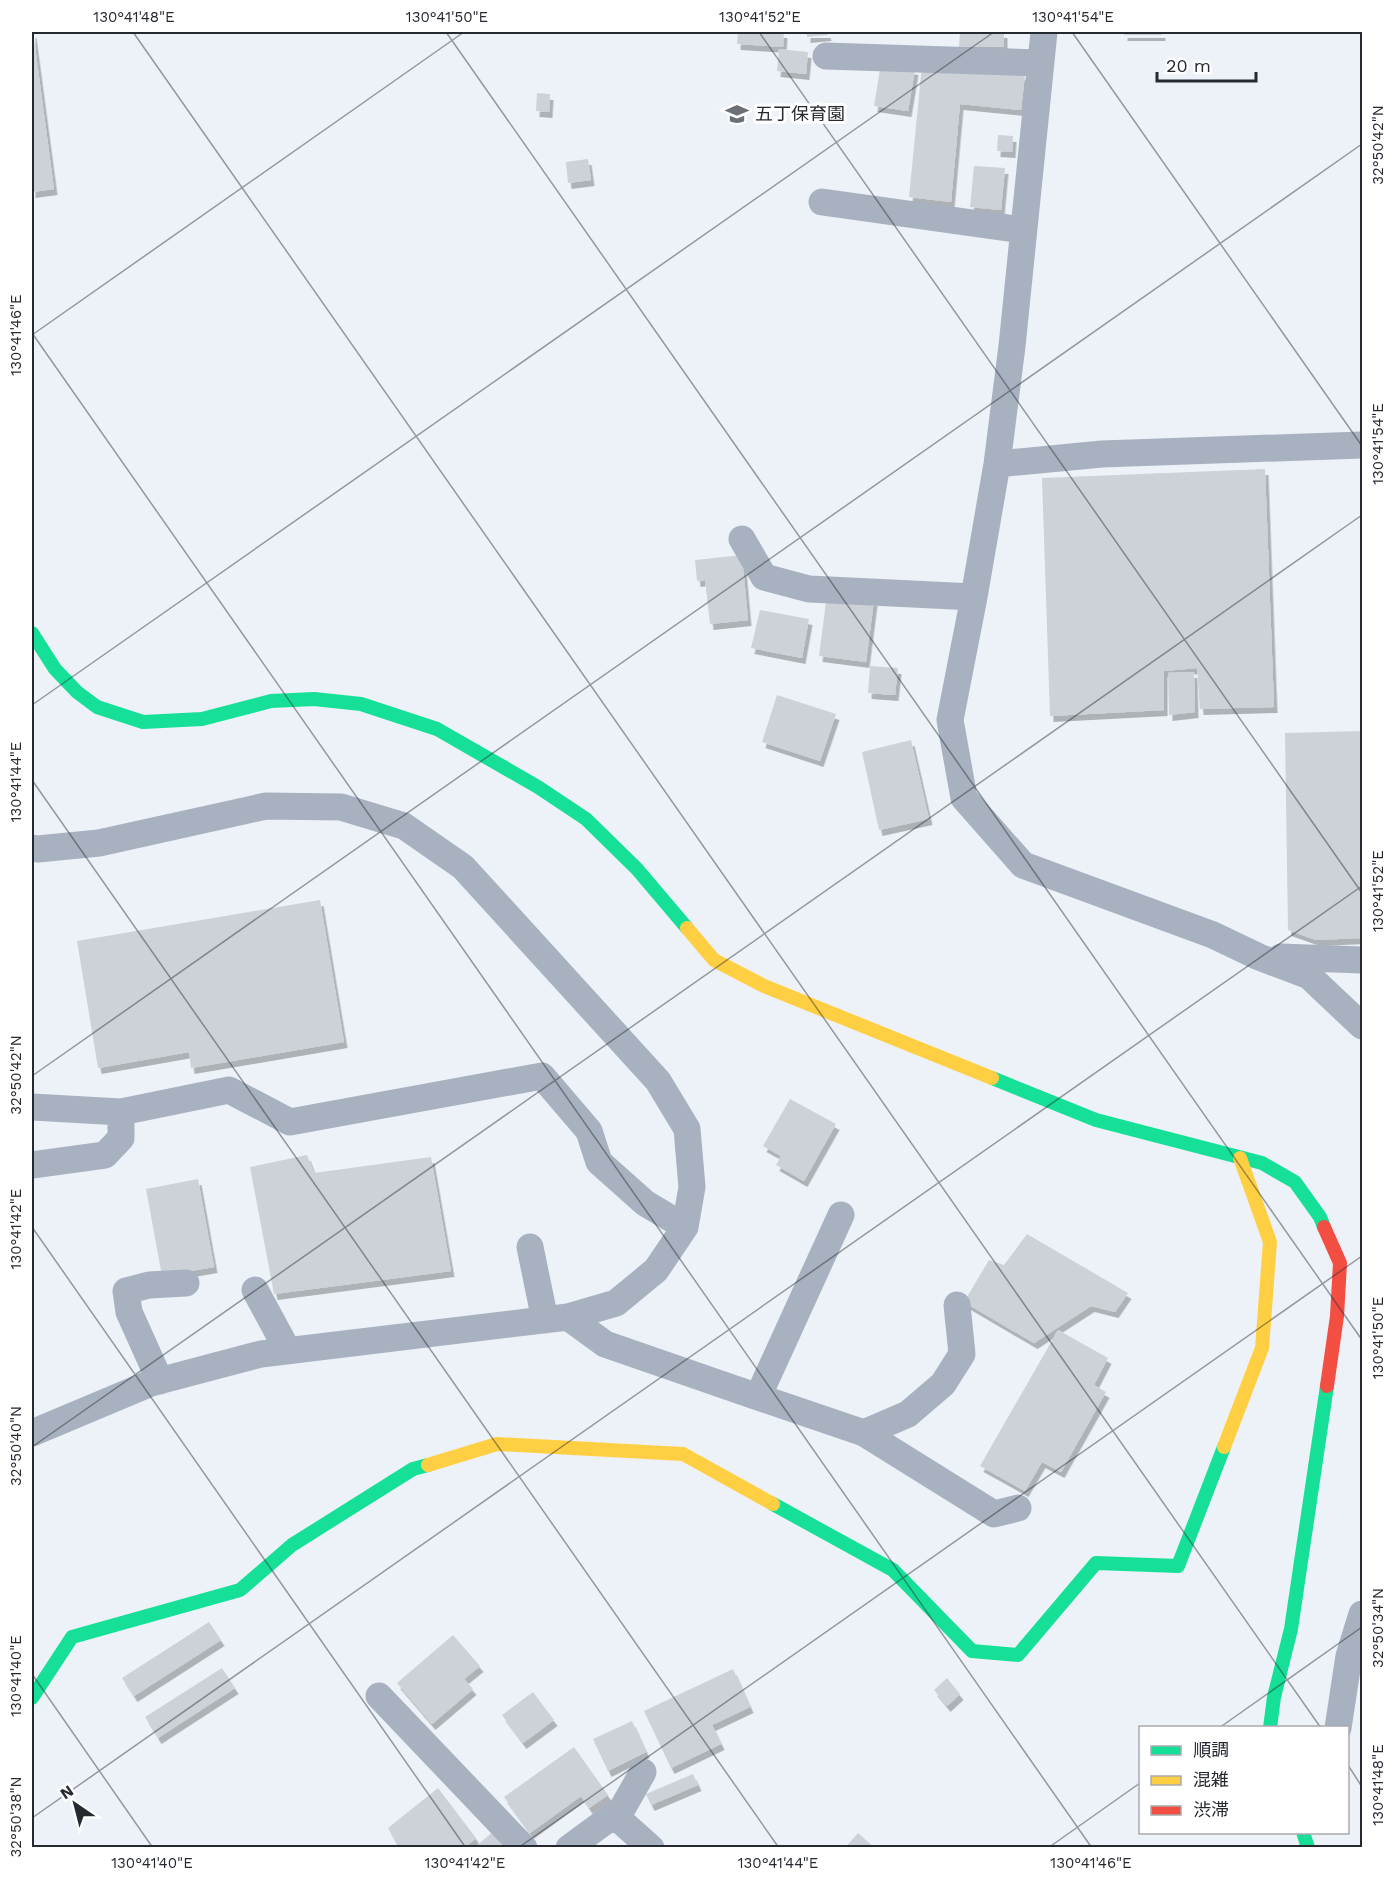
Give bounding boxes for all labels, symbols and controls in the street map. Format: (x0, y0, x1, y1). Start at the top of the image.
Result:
text: 130°41'48"E (93, 8, 175, 26)
text: 130°41'50"E (406, 8, 488, 26)
text: 130°41'52"E (719, 8, 801, 26)
text: 130°41'54"E (1032, 8, 1114, 26)
scale bar (1157, 45, 1256, 83)
text: 20 m (1166, 55, 1211, 76)
school or university icon: 五丁保育園 (724, 101, 750, 127)
place label: 五丁保育園 (755, 103, 845, 124)
text: 32°50'42"N (1369, 105, 1387, 185)
text: 130°41'46"E (7, 294, 25, 376)
text: 130°41'54"E (1369, 403, 1387, 485)
text: 130°41'44"E (7, 742, 25, 822)
text: 130°41'52"E (1369, 850, 1387, 932)
text: 32°50'42"N (7, 1035, 25, 1115)
text: 130°41'42"E (7, 1189, 25, 1269)
text: 130°41'50"E (1369, 1297, 1387, 1379)
text: 32°50'40"N (7, 1406, 25, 1486)
text: 32°50'34"N (1369, 1588, 1387, 1668)
text: 130°41'40"E (7, 1635, 25, 1717)
legend (1139, 1726, 1349, 1834)
text: 順調 (1193, 1739, 1229, 1760)
text: 130°41'48"E (1369, 1744, 1387, 1826)
text: 混雑 (1193, 1769, 1229, 1790)
north arrow (45, 1774, 105, 1834)
text: 32°50'38"N (7, 1776, 25, 1858)
text: N (56, 1781, 77, 1803)
text: 渋滞 (1193, 1799, 1229, 1820)
text: 130°41'40"E (111, 1854, 193, 1872)
text: 130°41'42"E (425, 1854, 505, 1872)
text: 130°41'44"E (738, 1854, 818, 1872)
text: 130°41'46"E (1050, 1854, 1132, 1872)

